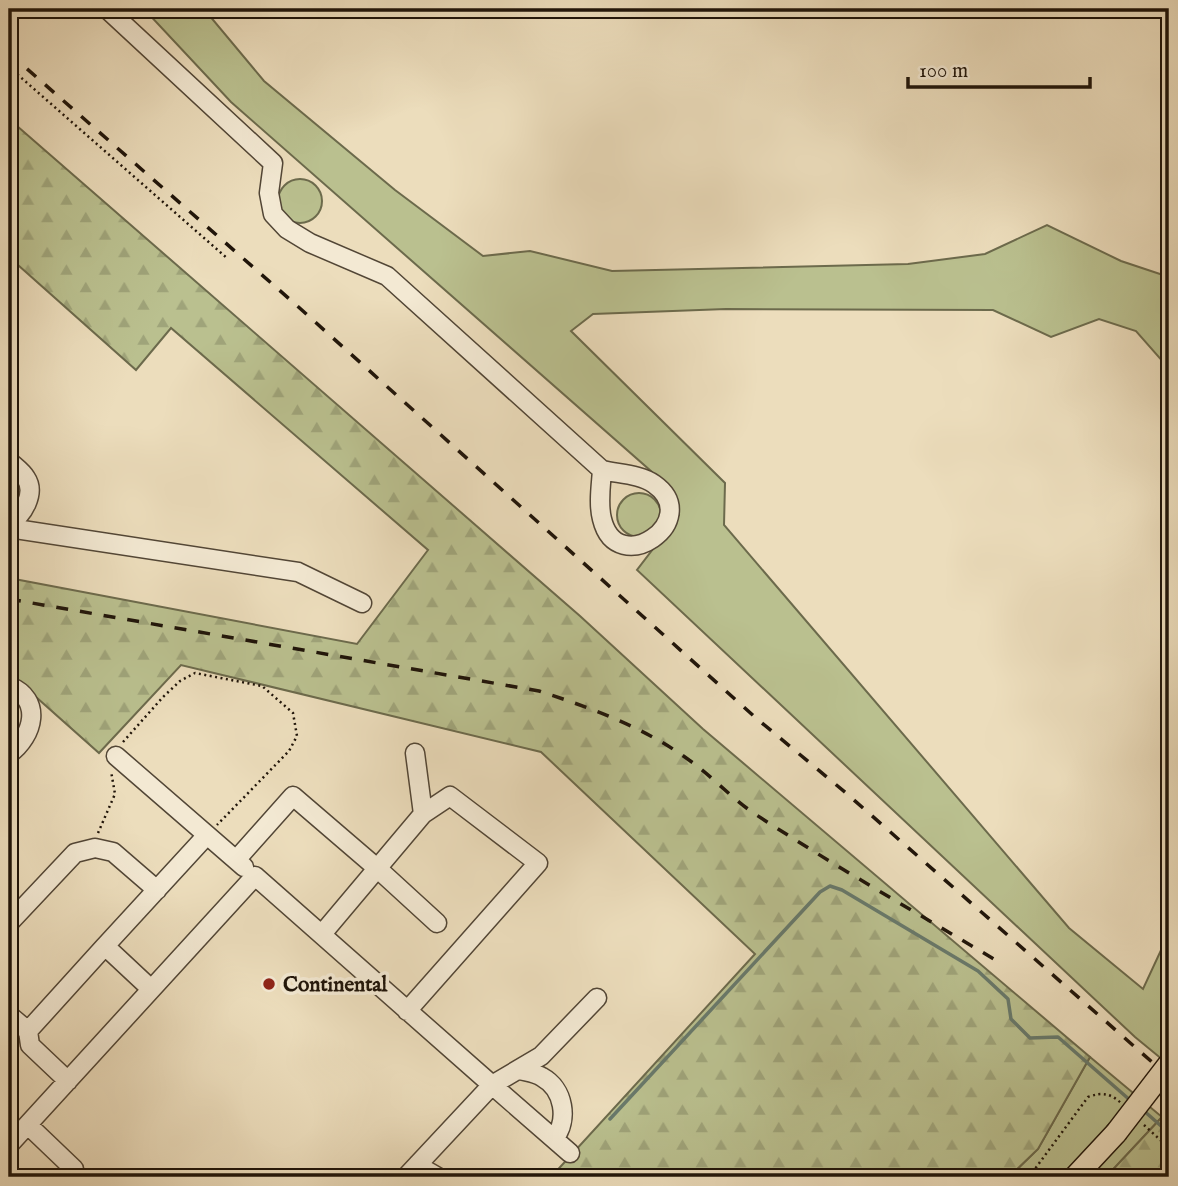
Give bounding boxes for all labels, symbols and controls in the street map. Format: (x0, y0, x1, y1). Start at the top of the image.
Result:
scale bar (908, 46, 1090, 90)
text: 100 m (919, 58, 968, 85)
place label: Continental (283, 972, 388, 999)
marker: Continental (261, 976, 277, 992)

